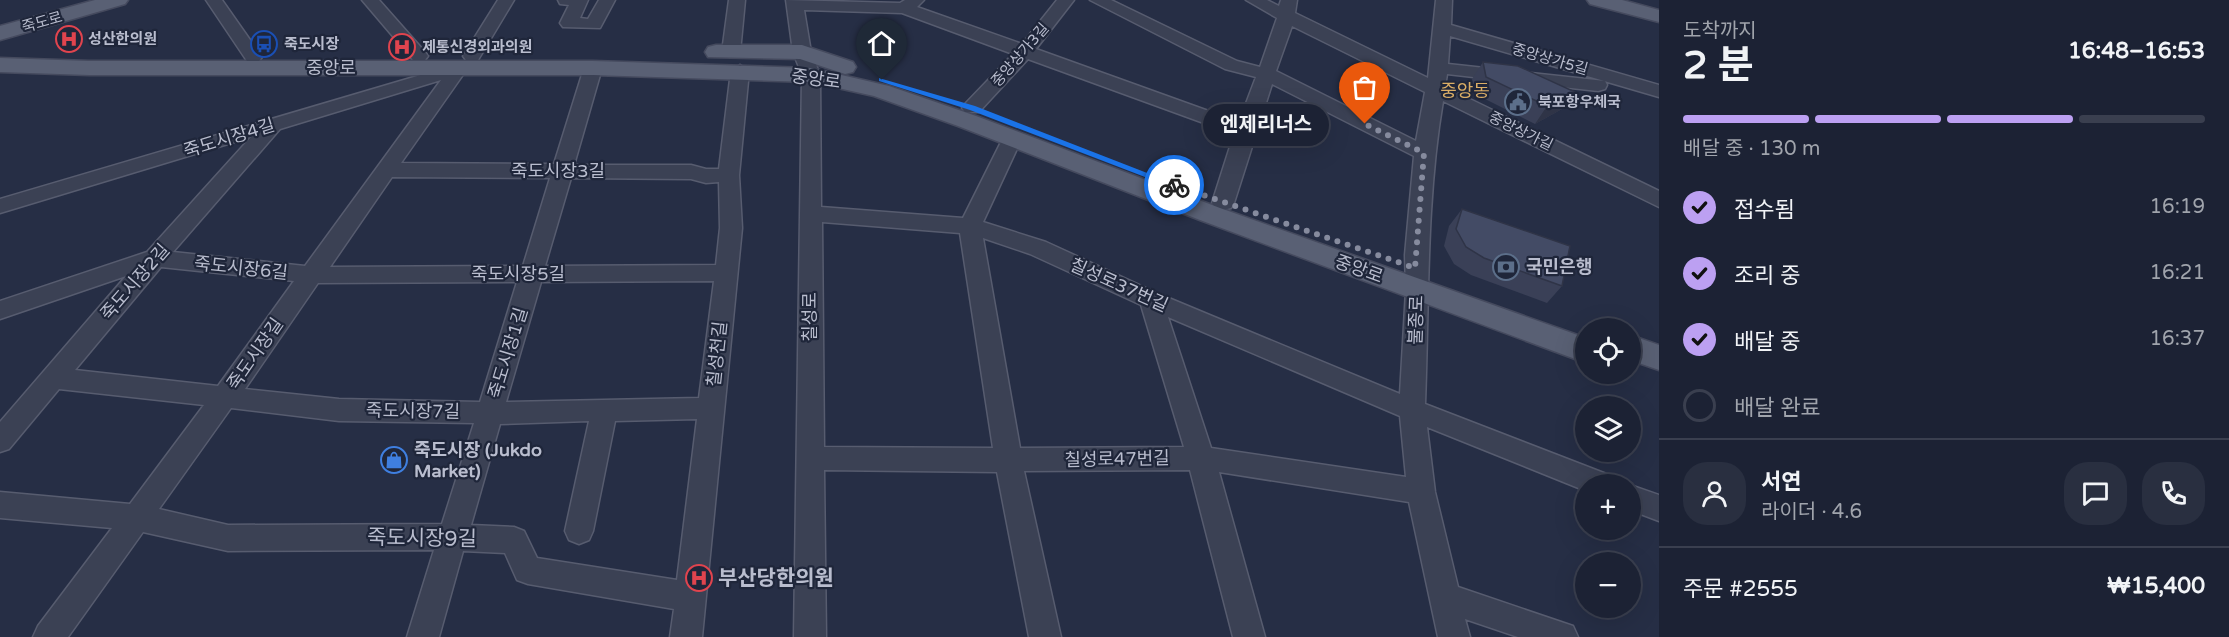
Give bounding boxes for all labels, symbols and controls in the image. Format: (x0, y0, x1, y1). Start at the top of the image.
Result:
street label: 죽도로 (20, 8, 64, 36)
pin (856, 18, 907, 80)
text: 도착까지 (1683, 19, 1757, 43)
street label: 중앙상가3길 (987, 20, 1053, 90)
hospital icon: 성산한의원 (54, 24, 84, 54)
icon: home (865, 27, 898, 60)
bus stop icon: 죽도시장 (249, 29, 279, 59)
place label: 성산한의원 (88, 30, 157, 48)
hospital icon: 제통신경외과의원 (387, 32, 417, 62)
place label: 죽도시장 (284, 35, 339, 53)
place label: 제통신경외과의원 (422, 38, 532, 56)
text: 16:48–16:53 (2068, 38, 2205, 64)
street label: 중앙상가5길 (1510, 40, 1590, 78)
text: 2 분 (1683, 42, 1754, 89)
street label: 중앙로 (306, 57, 356, 79)
pin (1339, 62, 1390, 124)
street label: 중앙로 (790, 65, 842, 93)
icon: bag (1348, 71, 1381, 104)
district label: 중앙동 (1440, 80, 1490, 102)
public building icon: 북포항우체국 (1503, 87, 1533, 117)
place label: 북포항우체국 (1538, 93, 1621, 111)
callout: 엔제리너스 (1203, 103, 1329, 145)
street label: 중앙상가길 (1486, 108, 1556, 154)
text: 엔제리너스 (1220, 113, 1312, 137)
street label: 죽도시장4길 (181, 114, 277, 162)
text: 배달 중 · 130 m (1683, 137, 1820, 161)
courier (1144, 155, 1204, 215)
street label: 죽도시장3길 (511, 160, 605, 182)
icon: bike (1158, 169, 1191, 202)
icon: check (1683, 191, 1716, 224)
text: 16:19 (2150, 195, 2205, 219)
text: 접수됨 (1734, 197, 1795, 223)
street label: 죽도시장2길 (96, 239, 174, 325)
street label: 중앙로 (1332, 250, 1386, 288)
street label: 죽도시장6길 (193, 252, 289, 284)
bank icon: 국민은행 (1491, 252, 1521, 282)
street label: 칠성로37번길 (1066, 254, 1172, 316)
place label: 국민은행 (1526, 256, 1592, 278)
icon: check (1683, 257, 1716, 290)
text: 16:21 (2150, 261, 2205, 285)
street label: 죽도시장5길 (471, 263, 565, 285)
text: 조리 중 (1734, 263, 1800, 289)
street label: 칠성로 (799, 292, 821, 342)
street label: 불종로 (1404, 295, 1428, 345)
street label: 죽도시장1길 (484, 305, 532, 401)
street label: 죽도시장길 (222, 314, 288, 394)
map controls (1575, 318, 1641, 618)
button: locate (1575, 318, 1641, 384)
street label: 칠성천길 (703, 320, 731, 388)
icon: check (1683, 323, 1716, 356)
text: 16:37 (2150, 327, 2205, 351)
text: 배달 중 (1734, 329, 1800, 355)
text: 배달 완료 (1734, 395, 1821, 421)
button: layers (1575, 396, 1641, 462)
street label: 죽도시장7길 (366, 399, 460, 423)
place label: 죽도시장 (Jukdo Market) (414, 439, 542, 482)
shop icon: 죽도시장 (Jukdo Market) (379, 445, 409, 475)
street label: 칠성로47번길 (1064, 447, 1170, 471)
button: person (1683, 462, 1746, 525)
button: chat (2064, 462, 2127, 525)
button: phone (2142, 462, 2205, 525)
text: 서연 (1761, 469, 1801, 495)
button: + (1575, 474, 1641, 540)
text: 라이더 · 4.6 (1761, 500, 1862, 524)
street label: 죽도시장9길 (367, 525, 477, 552)
button: − (1575, 552, 1641, 618)
hospital icon: 부산당한의원 (684, 563, 714, 593)
place label: 부산당한의원 (718, 566, 834, 591)
text: ₩15,400 (2107, 573, 2205, 599)
text: 주문 #2555 (1683, 576, 1798, 602)

